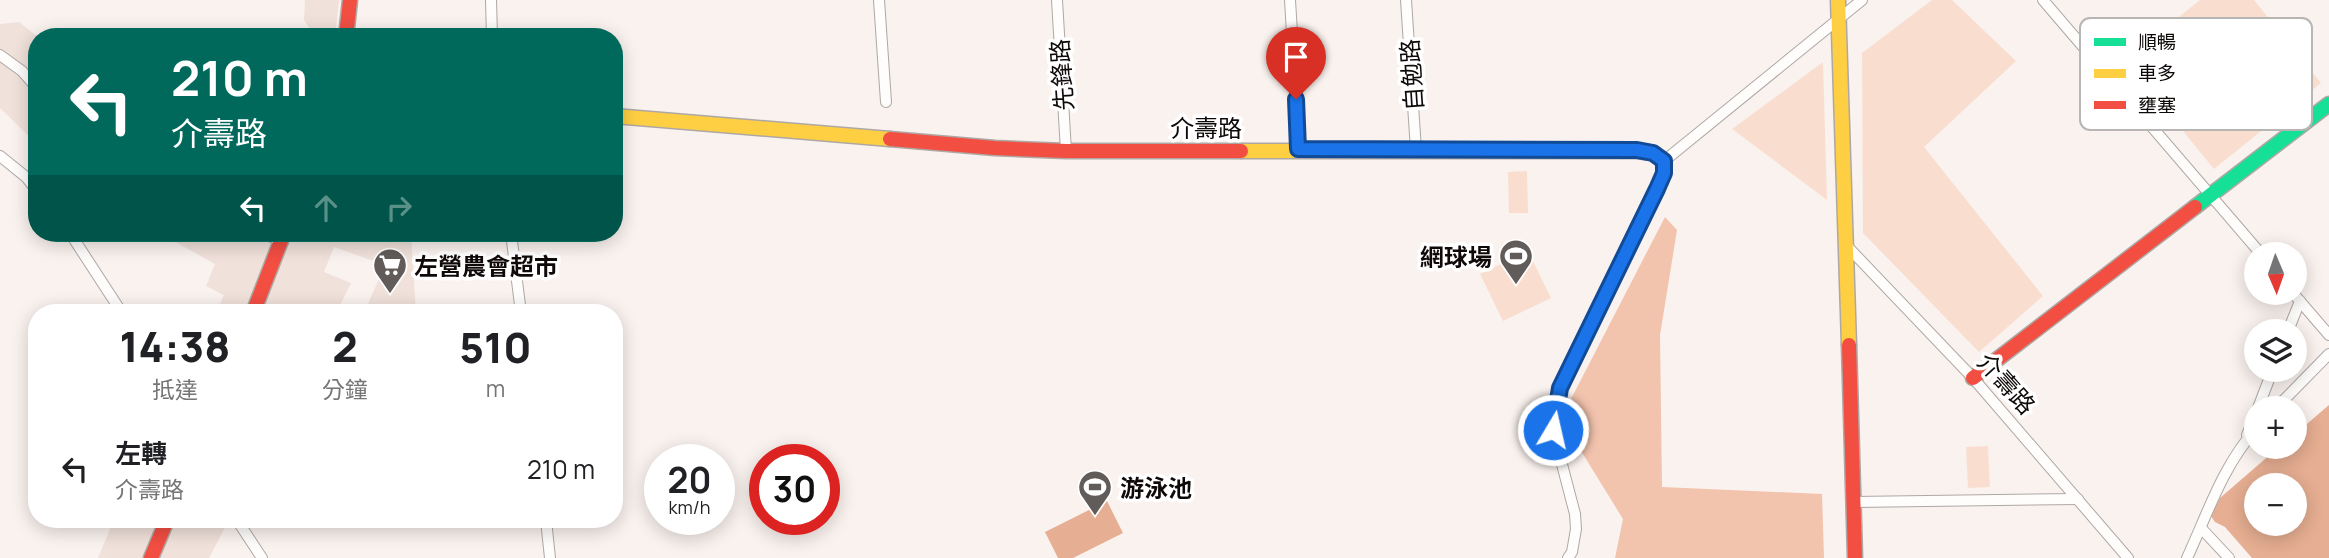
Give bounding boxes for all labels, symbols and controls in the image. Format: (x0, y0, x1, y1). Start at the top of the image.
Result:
legend (2080, 18, 2312, 130)
pin (1266, 27, 1326, 99)
text: 順暢 (2138, 29, 2176, 55)
street label: 先鋒路 (1042, 38, 1080, 112)
icon: arrive (1277, 38, 1315, 76)
street label: 自勉路 (1392, 38, 1430, 112)
text: 210 m (171, 44, 308, 111)
icon: left (56, 56, 147, 147)
text: 車多 (2138, 60, 2176, 86)
text: 壅塞 (2138, 92, 2176, 118)
text: 介壽路 (171, 111, 267, 155)
street label: 介壽路 (1170, 111, 1242, 144)
icon: left (234, 189, 272, 227)
icon: ahead (307, 189, 345, 227)
icon: right (380, 189, 418, 227)
sports icon: 網球場 (1497, 237, 1535, 286)
place label: 網球場 (1420, 240, 1492, 273)
north arrow (2244, 242, 2306, 304)
map controls (2244, 242, 2307, 536)
supermarket icon: 左營農會超市 (371, 246, 409, 295)
place label: 左營農會超市 (414, 249, 558, 282)
text: 14:38 (119, 317, 230, 375)
text: 2 (332, 317, 358, 375)
text: 510 (459, 318, 531, 376)
button: layers (2244, 319, 2307, 382)
street label: 介壽路 (1971, 345, 2043, 421)
text: m (486, 372, 505, 404)
text: 抵達 (152, 373, 198, 405)
text: 分鐘 (322, 373, 368, 405)
position arrow (1516, 393, 1590, 467)
button: + (2244, 396, 2307, 459)
text: 左轉 (115, 435, 167, 471)
speed limit sign: 30 (749, 444, 840, 535)
icon: left (56, 450, 94, 488)
text: 210 m (527, 451, 595, 487)
text: 20 (668, 456, 711, 504)
sports icon: 游泳池 (1076, 468, 1114, 517)
place label: 游泳池 (1120, 471, 1192, 504)
text: 介壽路 (115, 473, 184, 505)
button: − (2244, 473, 2307, 536)
text: km/h (669, 495, 710, 519)

